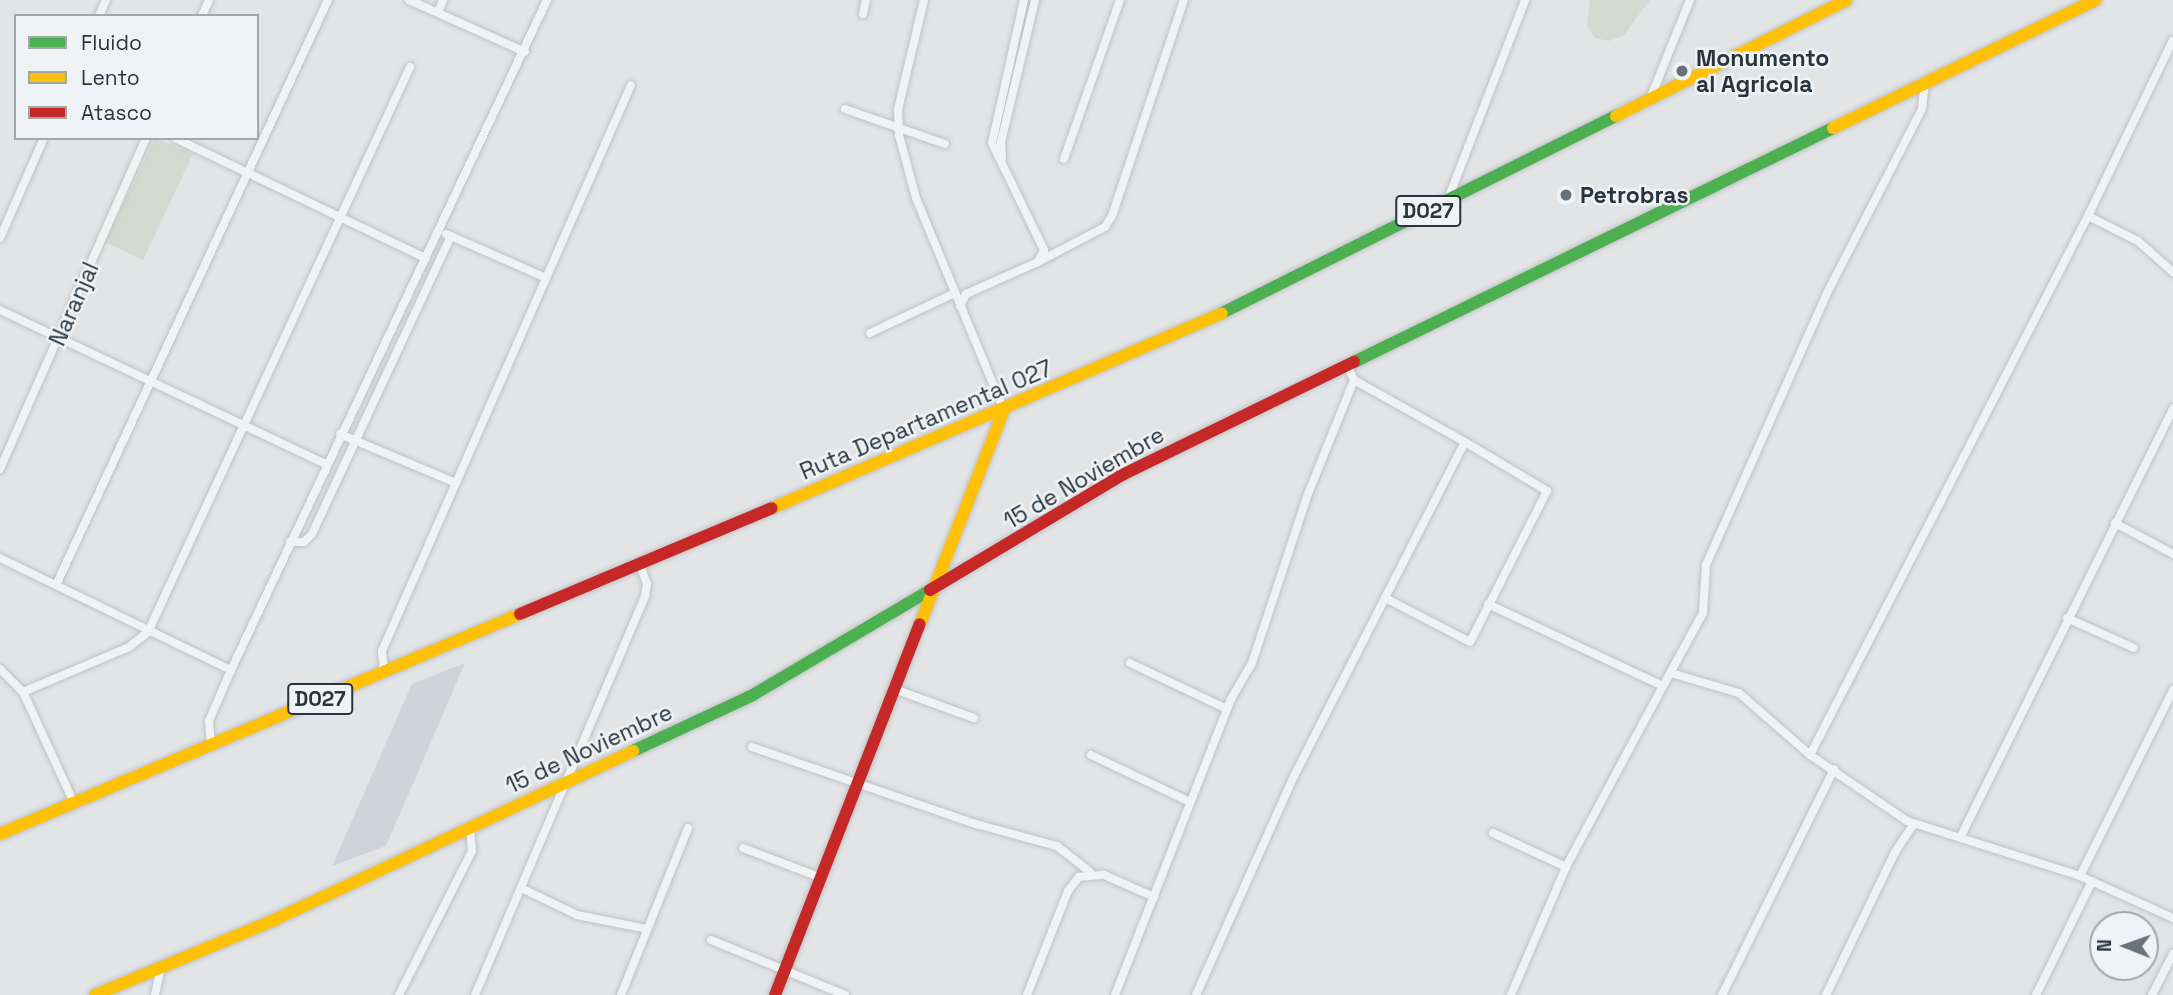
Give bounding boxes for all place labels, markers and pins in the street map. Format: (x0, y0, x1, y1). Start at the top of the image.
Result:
place label: Monumento al Agricola (1696, 44, 1829, 98)
marker: Monumento al Agricola (1674, 63, 1690, 79)
place label: Petrobras (1580, 181, 1689, 209)
marker: Petrobras (1558, 187, 1574, 203)

